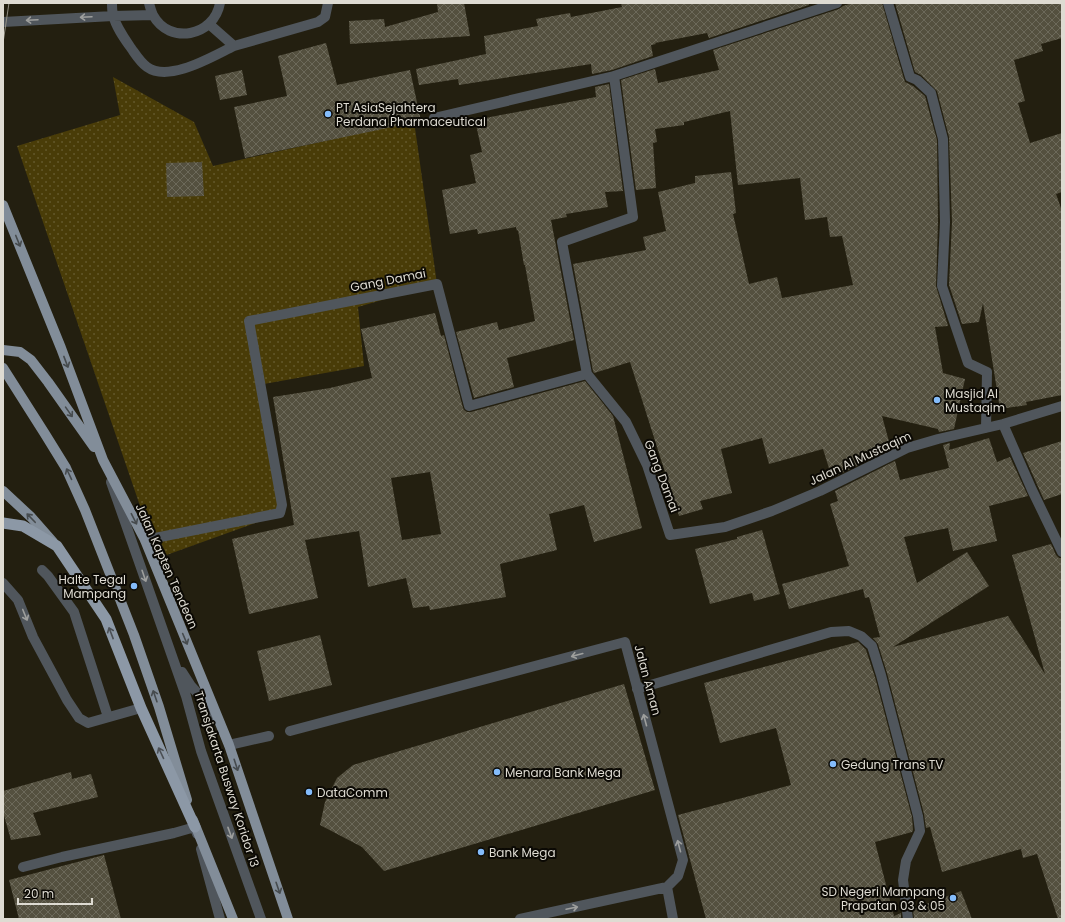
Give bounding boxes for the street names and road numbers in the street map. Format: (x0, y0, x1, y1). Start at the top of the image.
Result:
street label: Gang Damai (349, 264, 427, 296)
street label: Jalan Al Mustaqim (806, 427, 914, 489)
street label: Gang Damai (640, 437, 684, 515)
street label: Jalan Kapten Tendean (132, 501, 202, 631)
street label: Jalan Aman (630, 643, 666, 717)
street label: Transjakarta Busway Koridor 13 (190, 689, 264, 869)

